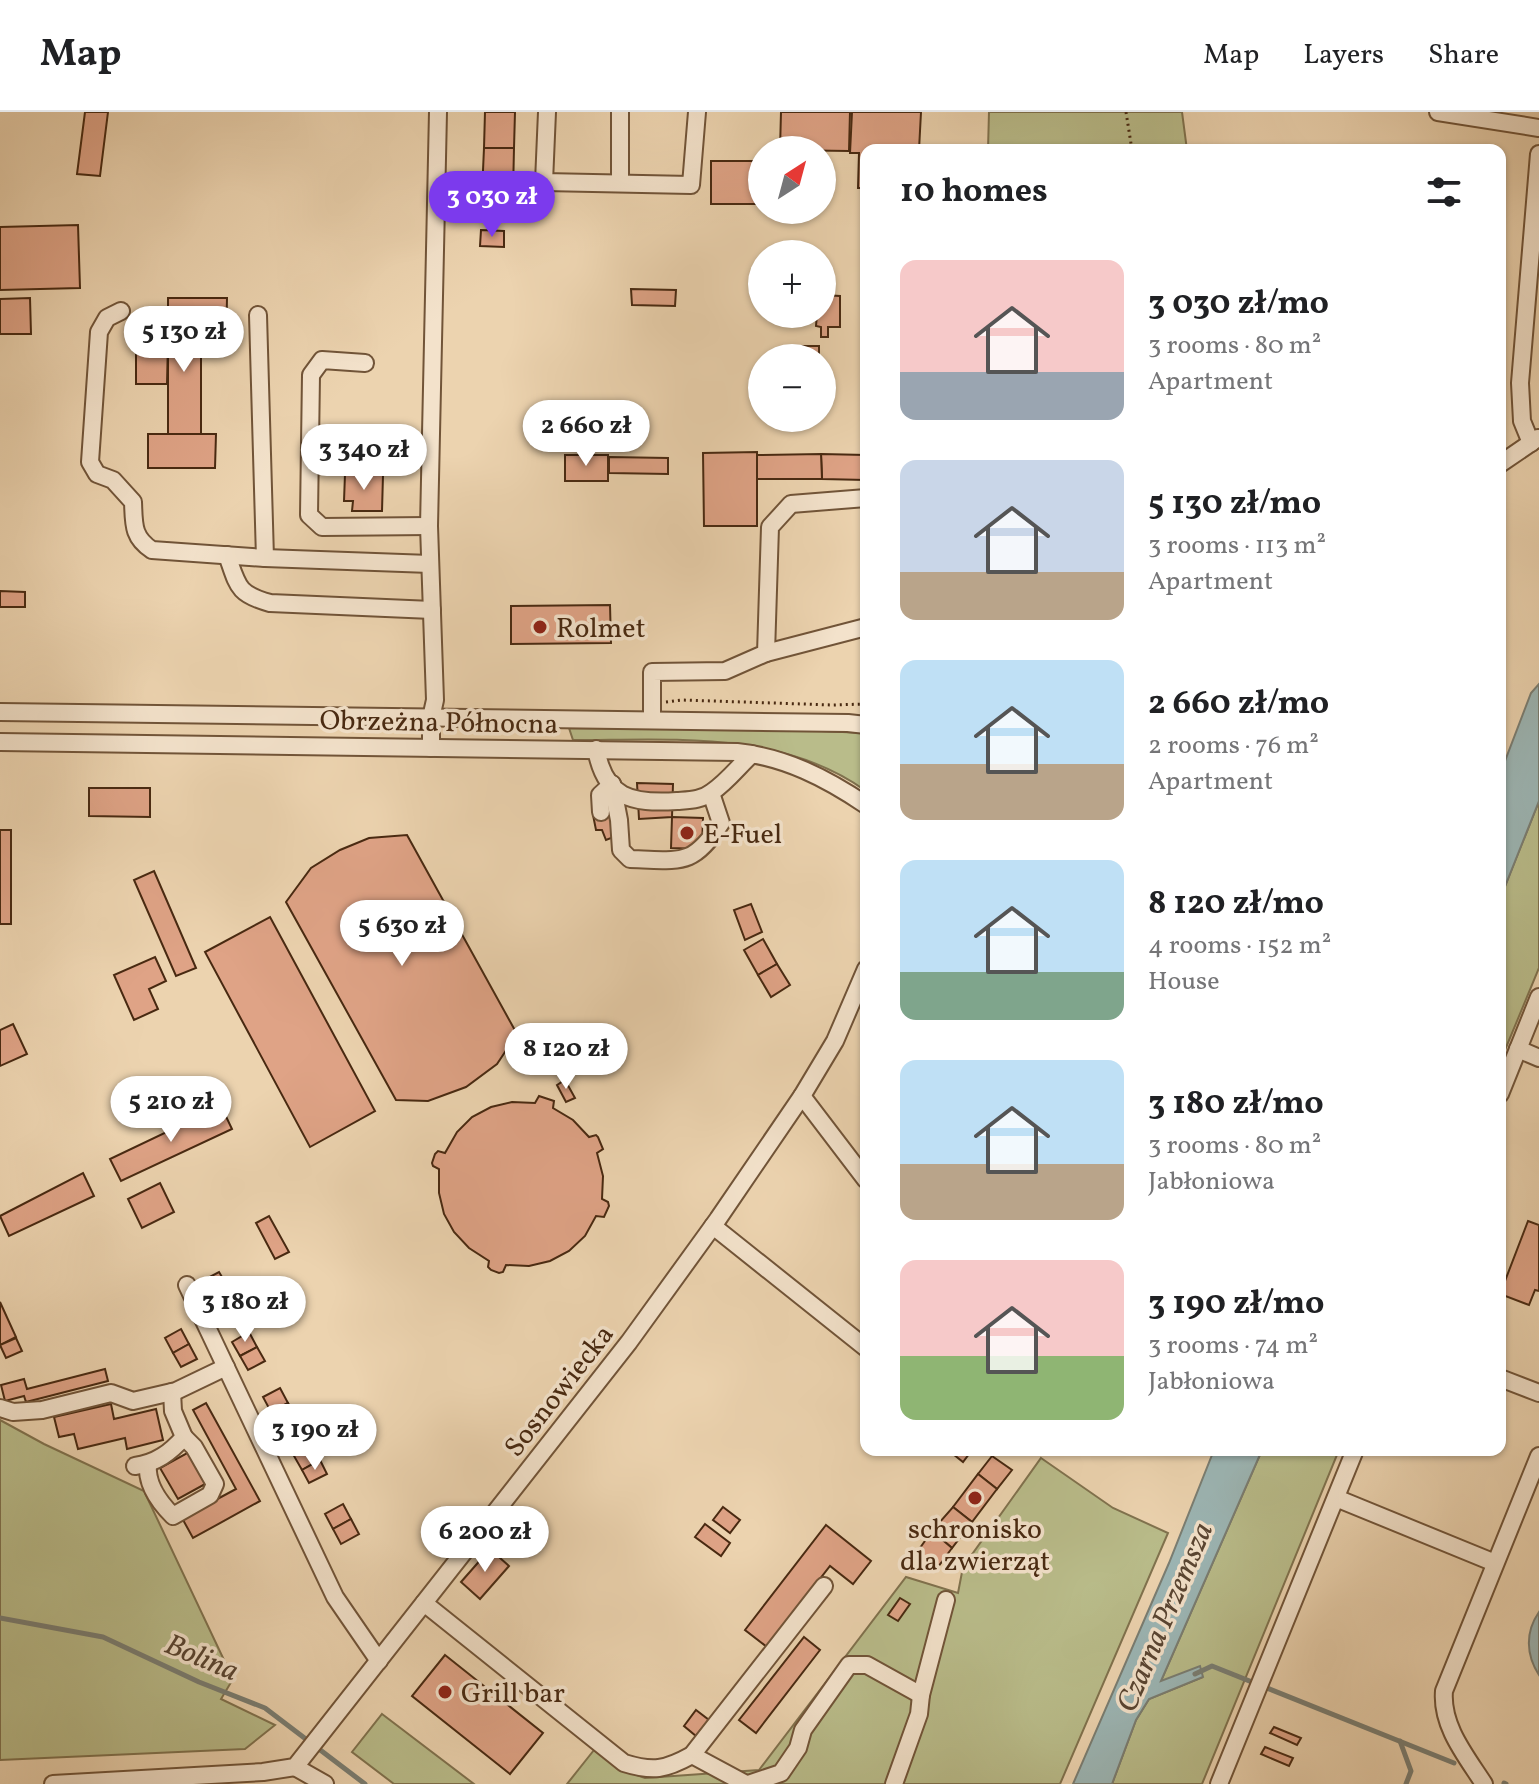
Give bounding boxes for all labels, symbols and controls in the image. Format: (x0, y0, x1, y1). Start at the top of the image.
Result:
text: Map (40, 29, 121, 82)
text: Map (1203, 36, 1259, 75)
text: Layers (1303, 36, 1384, 75)
text: Share (1428, 36, 1499, 75)
north arrow (748, 136, 836, 224)
map controls (748, 136, 836, 432)
text: 10 homes (900, 169, 1048, 216)
icon: filters (1422, 170, 1466, 214)
pin: 3 030 zł (409, 171, 575, 239)
text: 3 030 zł (447, 179, 537, 215)
button: + (748, 240, 836, 328)
text: 3 030 zł/mo (1148, 281, 1329, 328)
icon: home (964, 292, 1060, 388)
pin: 5 130 zł (101, 306, 267, 374)
text: 5 130 zł (142, 314, 226, 350)
text: 3 rooms · 80 m² (1148, 328, 1321, 364)
button: − (748, 344, 836, 432)
text: Apartment (1148, 364, 1273, 400)
pin: 2 660 zł (503, 400, 669, 468)
text: 2 660 zł (541, 408, 631, 444)
pin: 3 340 zł (281, 424, 447, 492)
text: 3 340 zł (319, 432, 409, 468)
text: 5 130 zł/mo (1148, 481, 1321, 528)
icon: home (964, 492, 1060, 588)
text: 3 rooms · 113 m² (1148, 528, 1326, 564)
text: Apartment (1148, 564, 1273, 600)
place label: Rolmet (556, 610, 645, 649)
marker: Rolmet (531, 618, 549, 636)
text: 2 660 zł/mo (1148, 681, 1329, 728)
icon: home (964, 692, 1060, 788)
street label: Obrzeżna Północna (319, 702, 559, 745)
text: 2 rooms · 76 m² (1148, 728, 1319, 764)
text: Apartment (1148, 764, 1273, 800)
place label: E-Fuel (703, 816, 782, 855)
marker: E-Fuel (678, 824, 696, 842)
text: 8 120 zł/mo (1148, 881, 1324, 928)
icon: home (964, 892, 1060, 988)
pin: 5 630 zł (319, 900, 485, 968)
text: 5 630 zł (358, 908, 446, 944)
text: 4 rooms · 152 m² (1148, 928, 1331, 964)
text: House (1148, 964, 1220, 1000)
pin: 8 120 zł (483, 1023, 649, 1091)
text: 8 120 zł (523, 1031, 609, 1067)
pin: 5 210 zł (88, 1076, 254, 1144)
text: 3 180 zł/mo (1148, 1081, 1324, 1128)
text: 5 210 zł (129, 1084, 214, 1120)
icon: home (964, 1092, 1060, 1188)
text: 3 rooms · 80 m² (1148, 1128, 1321, 1164)
text: Jabłoniowa (1148, 1164, 1275, 1200)
pin: 3 180 zł (162, 1276, 328, 1344)
text: 3 190 zł/mo (1148, 1281, 1324, 1328)
text: 3 180 zł (202, 1284, 288, 1320)
icon: home (964, 1292, 1060, 1388)
street label: Sosnowiecka (496, 1317, 624, 1466)
text: 3 rooms · 74 m² (1148, 1328, 1318, 1364)
text: Jabłoniowa (1148, 1364, 1275, 1400)
pin: 3 190 zł (232, 1404, 398, 1472)
text: 3 190 zł (272, 1412, 358, 1448)
marker: schronisko dla zwierząt (966, 1489, 984, 1507)
pin: 6 200 zł (402, 1506, 568, 1574)
place label: schronisko dla zwierząt (900, 1511, 1050, 1582)
text: 6 200 zł (439, 1514, 531, 1550)
water label: Czarna Przemsza (1107, 1516, 1225, 1719)
water label: Bolina (158, 1625, 245, 1693)
place label: Grill bar (461, 1675, 565, 1714)
marker: Grill bar (436, 1683, 454, 1701)

